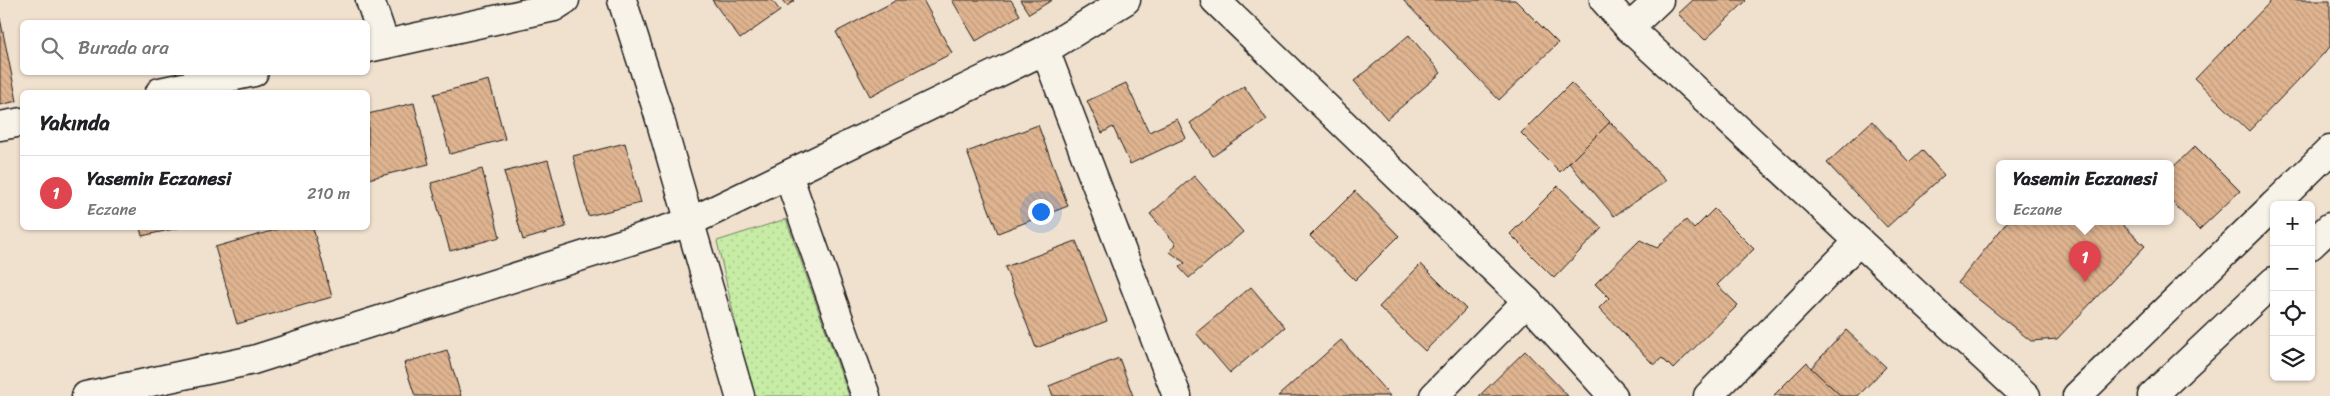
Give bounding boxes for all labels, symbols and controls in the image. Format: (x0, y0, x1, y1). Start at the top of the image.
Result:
search box (20, 20, 370, 75)
text: Burada ara (78, 31, 169, 64)
icon: search (38, 34, 66, 62)
text: Yakında (40, 104, 110, 142)
popup (1996, 160, 2174, 225)
text: Yasemin Eczanesi (87, 162, 231, 195)
text: Yasemin Eczanesi (2013, 162, 2157, 195)
text: 1 (53, 179, 59, 208)
text: 210 m (307, 179, 350, 208)
text: Eczane (87, 195, 136, 224)
text: Eczane (2013, 195, 2062, 224)
your location (1028, 199, 1054, 225)
map controls (2270, 201, 2315, 381)
button: + (2270, 201, 2315, 246)
pin: 1 (2069, 241, 2101, 282)
button: − (2270, 246, 2315, 291)
button: locate (2270, 291, 2315, 336)
button: layers (2270, 336, 2315, 381)

